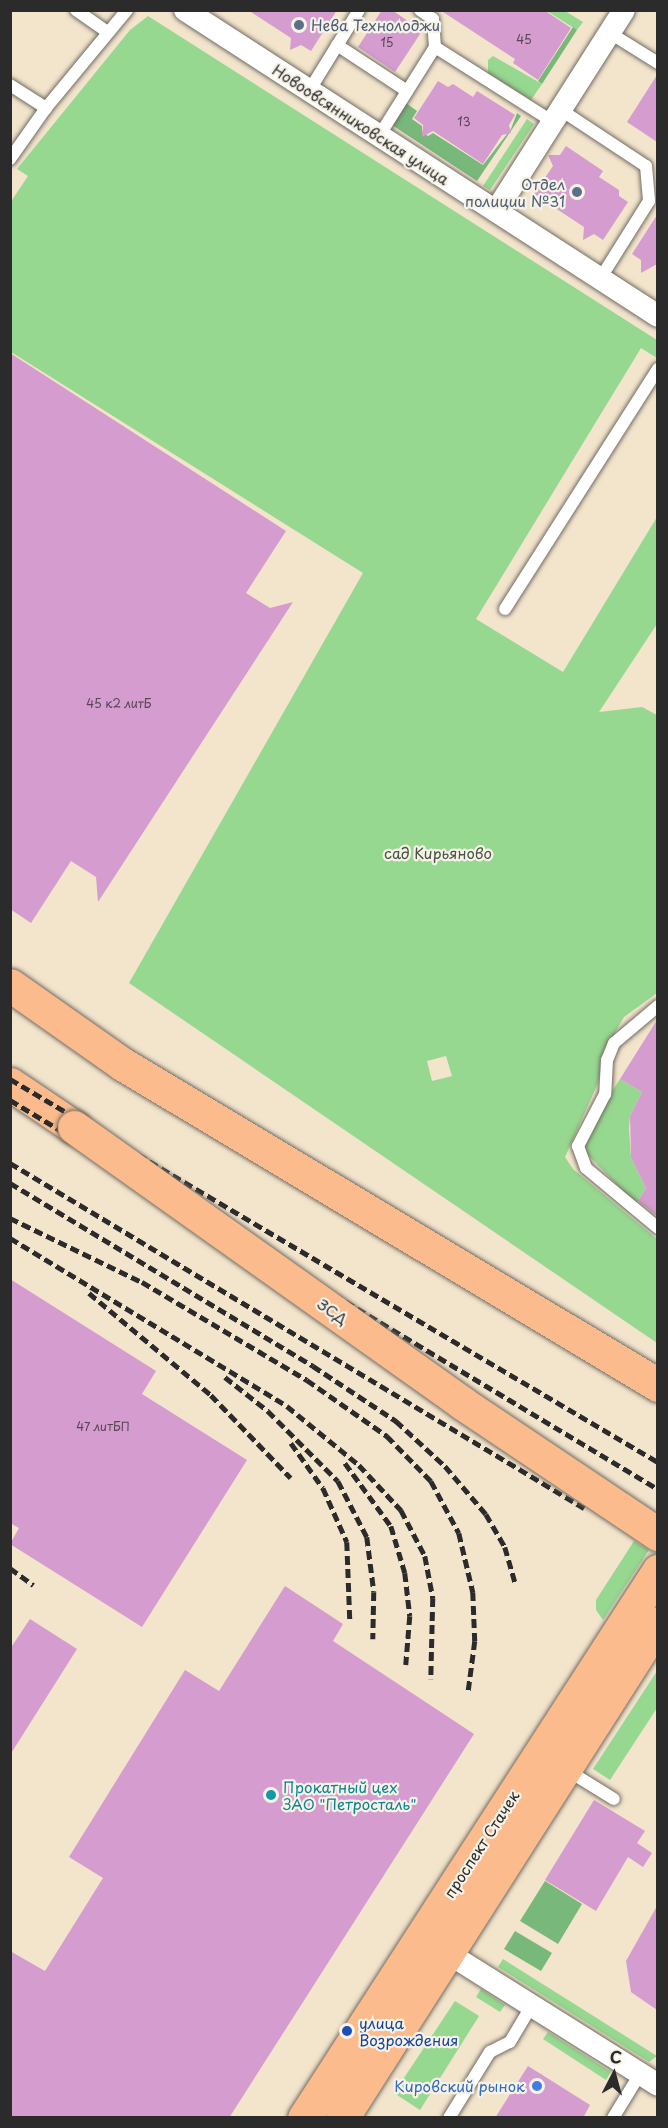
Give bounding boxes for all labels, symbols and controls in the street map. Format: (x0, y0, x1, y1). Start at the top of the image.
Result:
place label: Нева Технолоджи (311, 16, 440, 34)
marker: Нева Технолоджи (292, 18, 306, 32)
house number: 45 (516, 33, 532, 47)
house number: 15 (380, 36, 394, 50)
street label: Новоовсянниковская улица (269, 60, 453, 188)
house number: 13 (457, 115, 471, 129)
place label: Отдел полиции №31 (465, 174, 565, 209)
marker: Отдел полиции №31 (570, 185, 584, 199)
house number: 45 к2 литБ (86, 697, 152, 711)
park label: сад Кирьяново (384, 844, 492, 862)
street label: ЗСД (315, 1294, 351, 1328)
house number: 47 литБП (76, 1420, 130, 1434)
place label: Прокатный цех ЗАО "Петросталь" (283, 1777, 417, 1812)
street label: проспект Стачек (439, 1786, 523, 1902)
marker: Прокатный цех ЗАО "Петросталь" (264, 1788, 278, 1802)
place label: улица Возрождения (359, 2013, 458, 2048)
marker: улица Возрождения (340, 2024, 354, 2038)
north arrow (584, 2044, 644, 2104)
text: С (609, 2044, 623, 2069)
place label: Кировский рынок (394, 2077, 525, 2095)
marker: Кировский рынок (530, 2079, 544, 2093)

